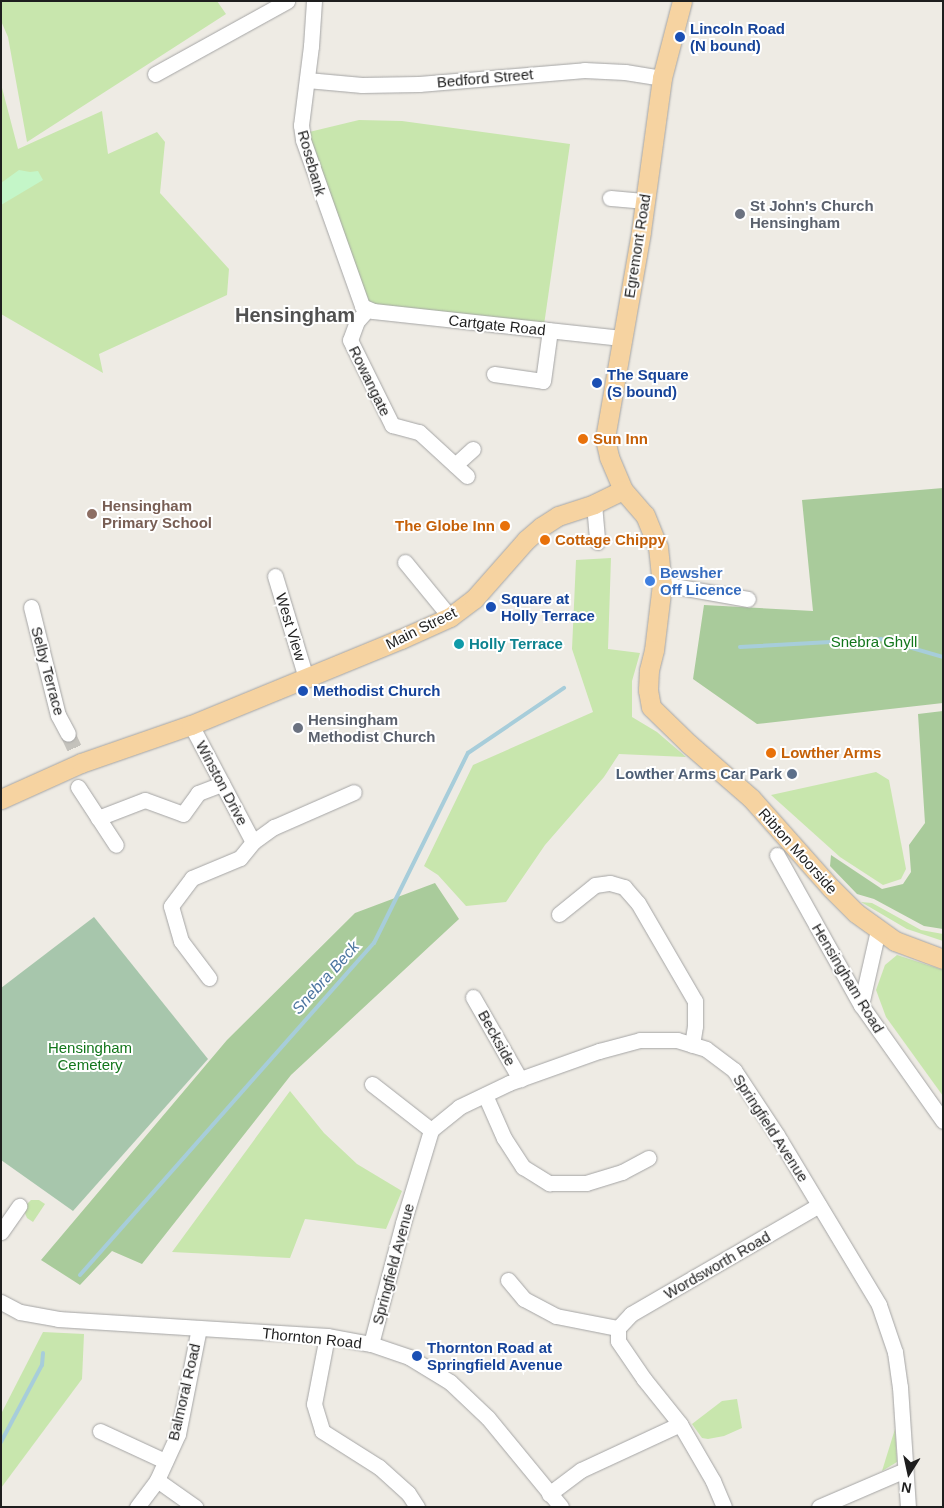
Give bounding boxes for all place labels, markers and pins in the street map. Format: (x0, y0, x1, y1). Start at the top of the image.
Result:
place label: Lincoln Road (N bound) (690, 19, 785, 54)
marker: Lincoln Road (N bound) (674, 31, 686, 43)
place label: St John's Church Hensingham (750, 196, 874, 231)
marker: St John's Church Hensingham (734, 208, 746, 220)
place label: The Square (S bound) (607, 365, 689, 400)
marker: The Square (S bound) (591, 377, 603, 389)
place label: Sun Inn (593, 430, 648, 448)
marker: Sun Inn (577, 433, 589, 445)
place label: Hensingham Primary School (102, 496, 212, 531)
marker: Hensingham Primary School (86, 508, 98, 520)
place label: The Globe Inn (395, 517, 495, 535)
marker: The Globe Inn (499, 520, 511, 532)
place label: Cottage Chippy (555, 531, 666, 549)
marker: Cottage Chippy (539, 534, 551, 546)
place label: Bewsher Off Licence (660, 563, 742, 598)
marker: Bewsher Off Licence (644, 575, 656, 587)
place label: Square at Holly Terrace (501, 589, 595, 624)
marker: Square at Holly Terrace (485, 601, 497, 613)
place label: Holly Terrace (469, 635, 563, 653)
marker: Holly Terrace (453, 638, 465, 650)
place label: Methodist Church (313, 682, 440, 700)
marker: Methodist Church (297, 685, 309, 697)
place label: Hensingham Methodist Church (308, 710, 435, 745)
marker: Hensingham Methodist Church (292, 722, 304, 734)
place label: Lowther Arms (781, 744, 882, 762)
marker: Lowther Arms (765, 747, 777, 759)
place label: Lowther Arms Car Park (615, 765, 782, 783)
marker: Lowther Arms Car Park (786, 768, 798, 780)
place label: Thornton Road at Springfield Avenue (427, 1338, 563, 1373)
marker: Thornton Road at Springfield Avenue (411, 1350, 423, 1362)

